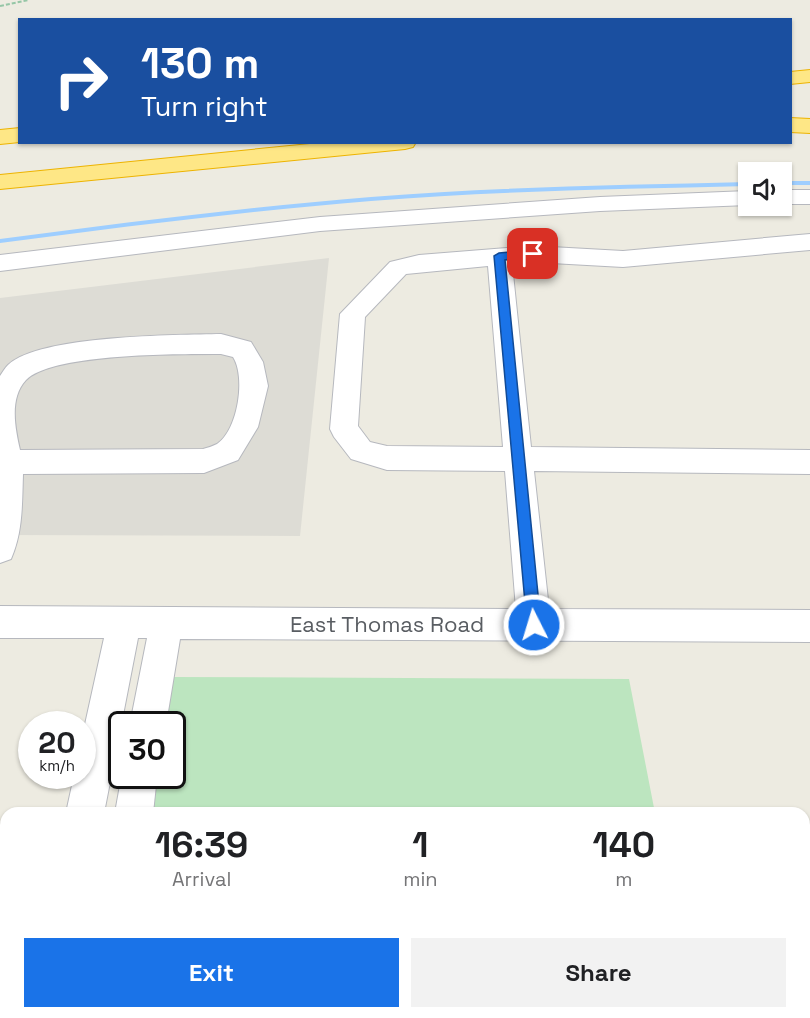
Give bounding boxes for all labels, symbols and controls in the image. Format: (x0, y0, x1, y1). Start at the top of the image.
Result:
text: 130 m (141, 37, 259, 90)
icon: right (42, 42, 120, 120)
text: Turn right (141, 89, 268, 124)
map controls (738, 162, 792, 216)
button: sound (738, 162, 792, 216)
pin (507, 228, 558, 279)
icon: arrive (516, 237, 549, 270)
position arrow (502, 593, 566, 657)
street label: East Thomas Road (290, 610, 484, 638)
speed limit sign: 30 (108, 711, 186, 789)
text: 20 (38, 723, 76, 762)
text: km/h (39, 756, 75, 775)
text: 16:39 (155, 822, 248, 868)
text: 1 (412, 822, 429, 868)
text: 140 (593, 822, 655, 868)
text: Arrival (172, 866, 231, 892)
text: min (403, 866, 438, 892)
text: m (615, 866, 632, 892)
button: Exit (24, 938, 399, 1007)
button: Share (411, 938, 786, 1007)

